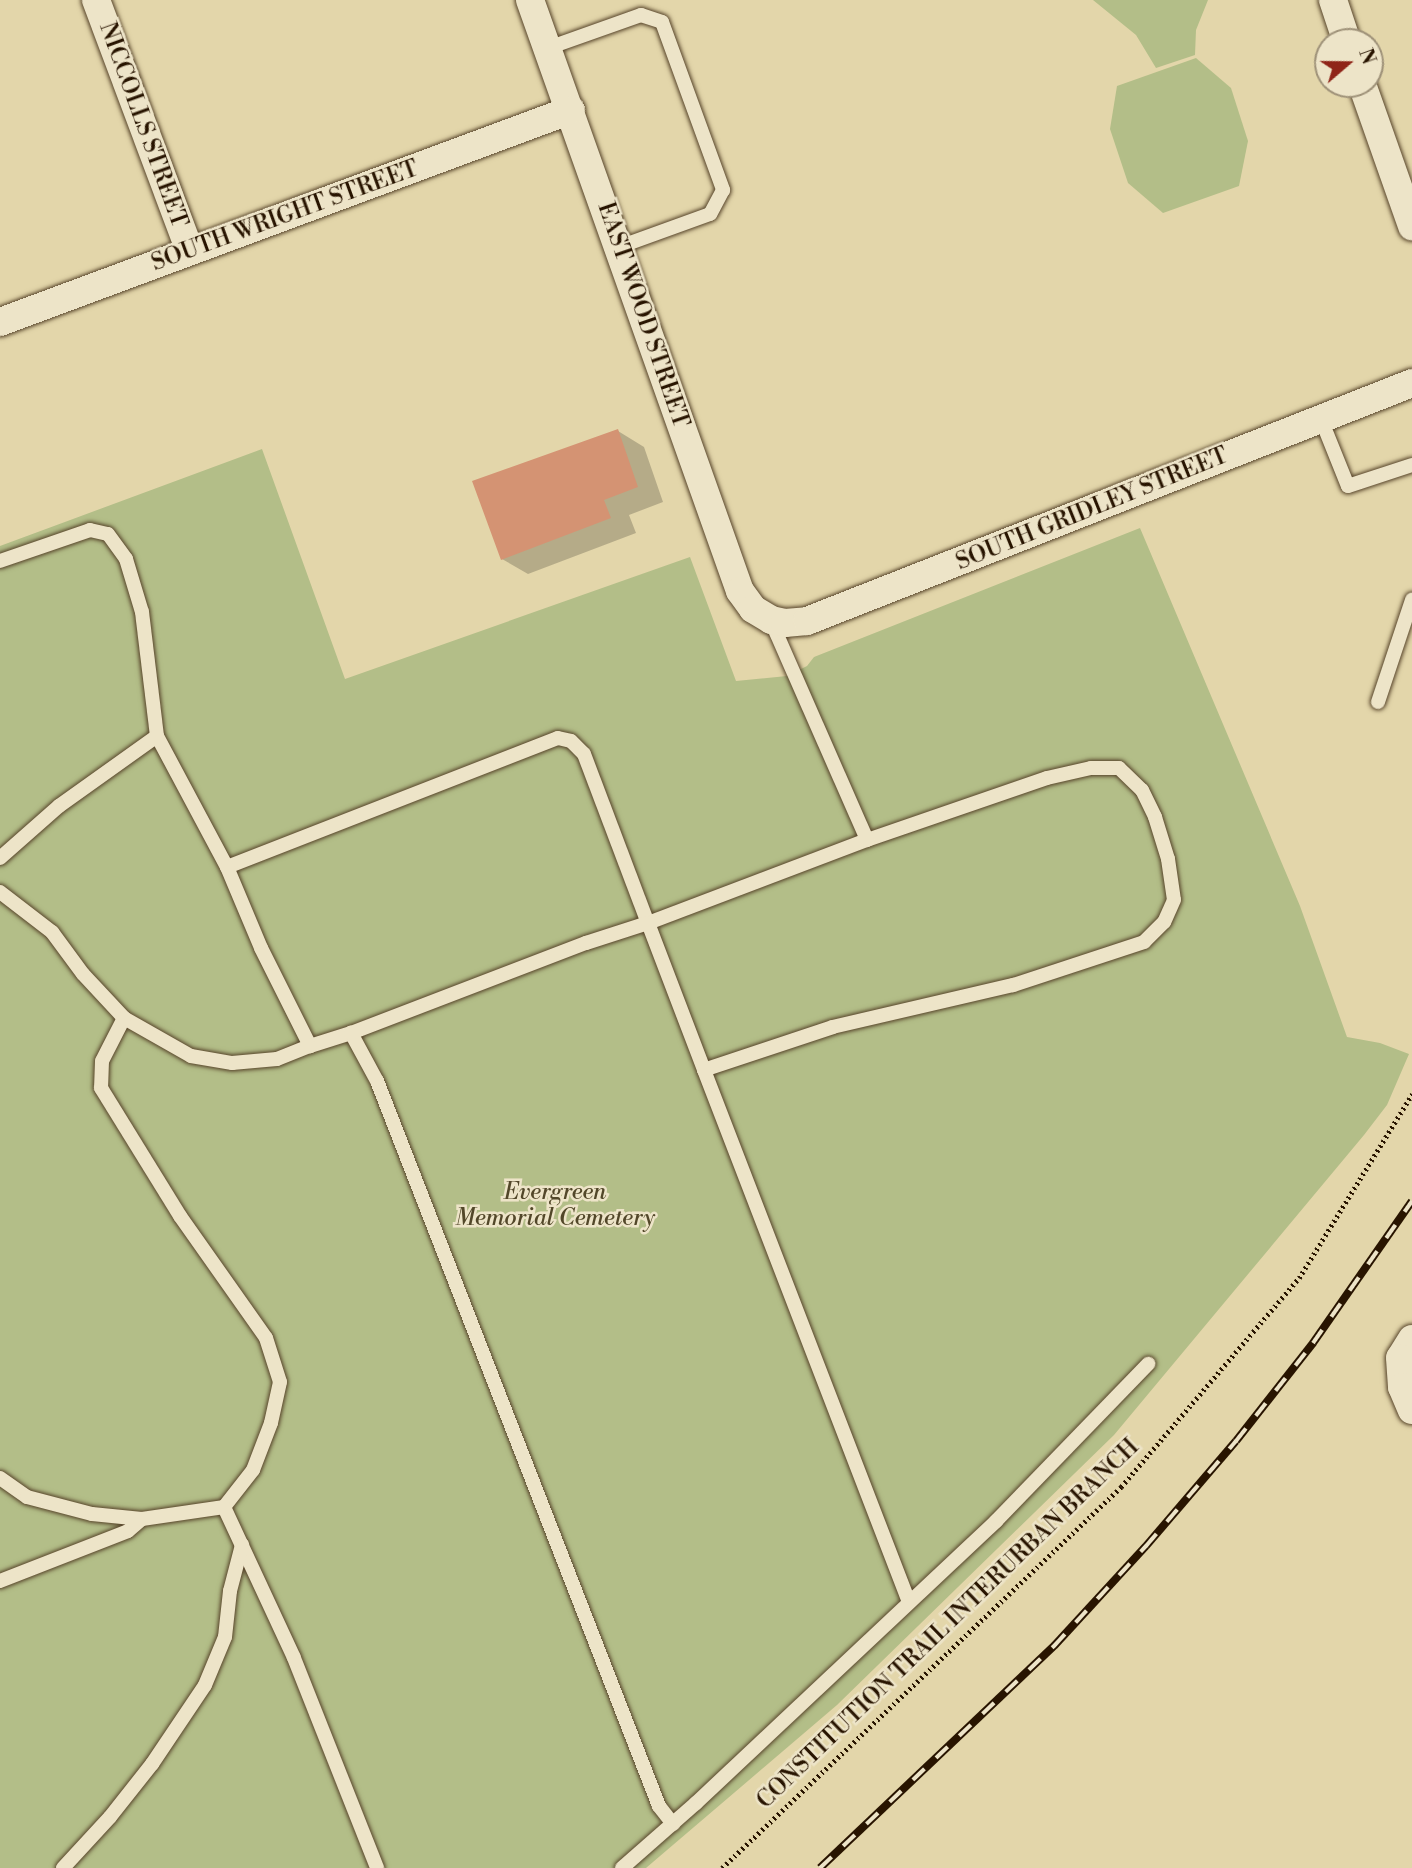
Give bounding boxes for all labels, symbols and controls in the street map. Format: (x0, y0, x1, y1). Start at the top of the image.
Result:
street label: NICCOLLS STREET (93, 19, 193, 231)
north arrow (1314, 28, 1384, 98)
text: N (1353, 45, 1381, 68)
street label: SOUTH WRIGHT STREET (148, 155, 422, 277)
street label: EAST WOOD STREET (591, 199, 695, 431)
street label: SOUTH GRIDLEY STREET (952, 442, 1232, 576)
park label: Evergreen Memorial Cemetery (455, 1178, 655, 1232)
street label: CONSTITUTION TRAIL INTERURBAN BRANCH (751, 1433, 1145, 1815)

